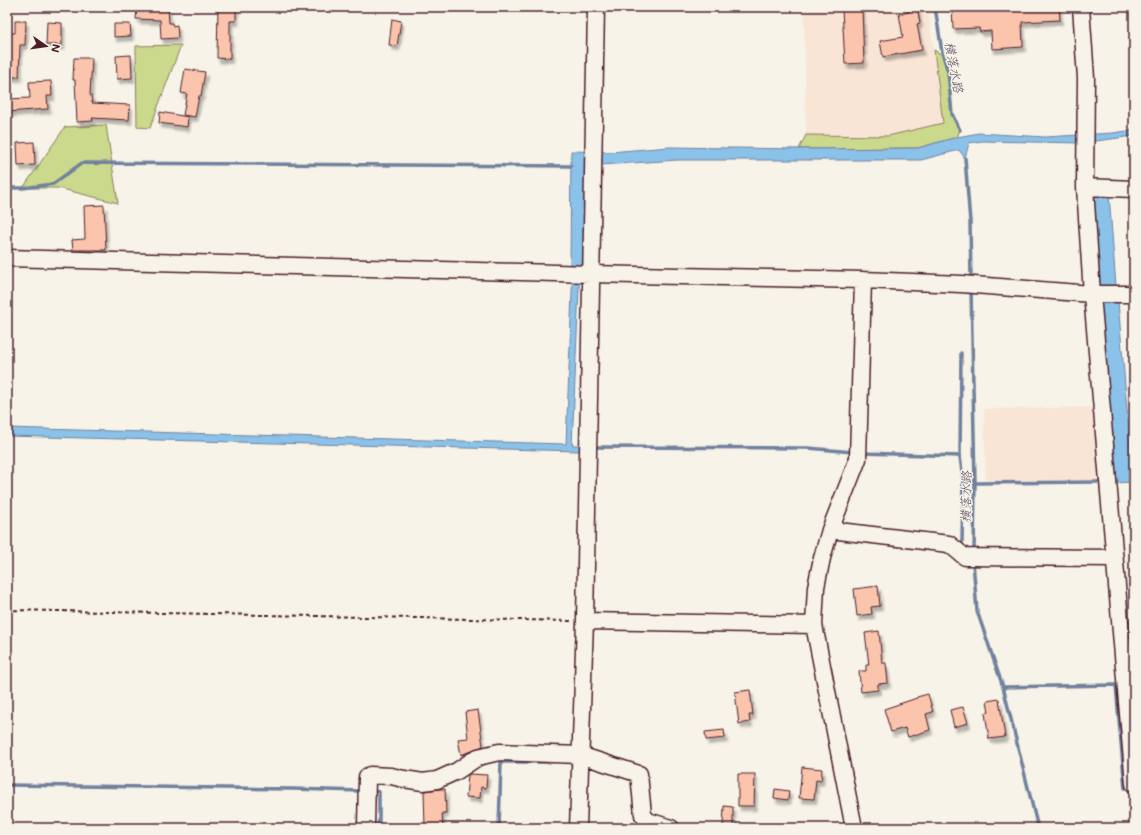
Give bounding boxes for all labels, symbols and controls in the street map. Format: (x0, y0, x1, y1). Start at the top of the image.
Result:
north arrow (26, 26, 66, 66)
water label: 横落水路 (942, 40, 968, 95)
text: N (48, 43, 64, 54)
water label: 横落水路 (956, 470, 974, 523)

